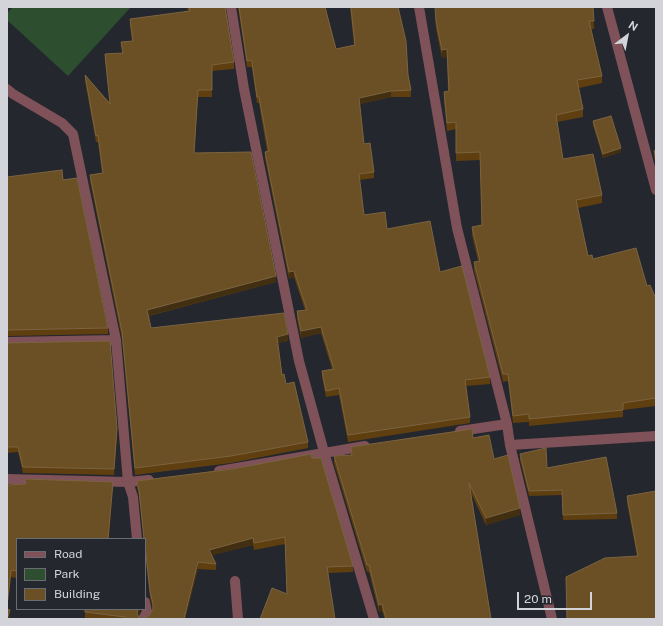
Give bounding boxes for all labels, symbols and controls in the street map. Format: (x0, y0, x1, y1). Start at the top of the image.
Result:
north arrow (607, 16, 647, 56)
text: N (627, 18, 640, 33)
legend (16, 538, 146, 610)
text: Road (54, 547, 82, 561)
text: Park (54, 567, 80, 581)
scale bar (519, 584, 594, 610)
text: Building (54, 587, 100, 601)
text: 20 m (524, 592, 552, 606)

